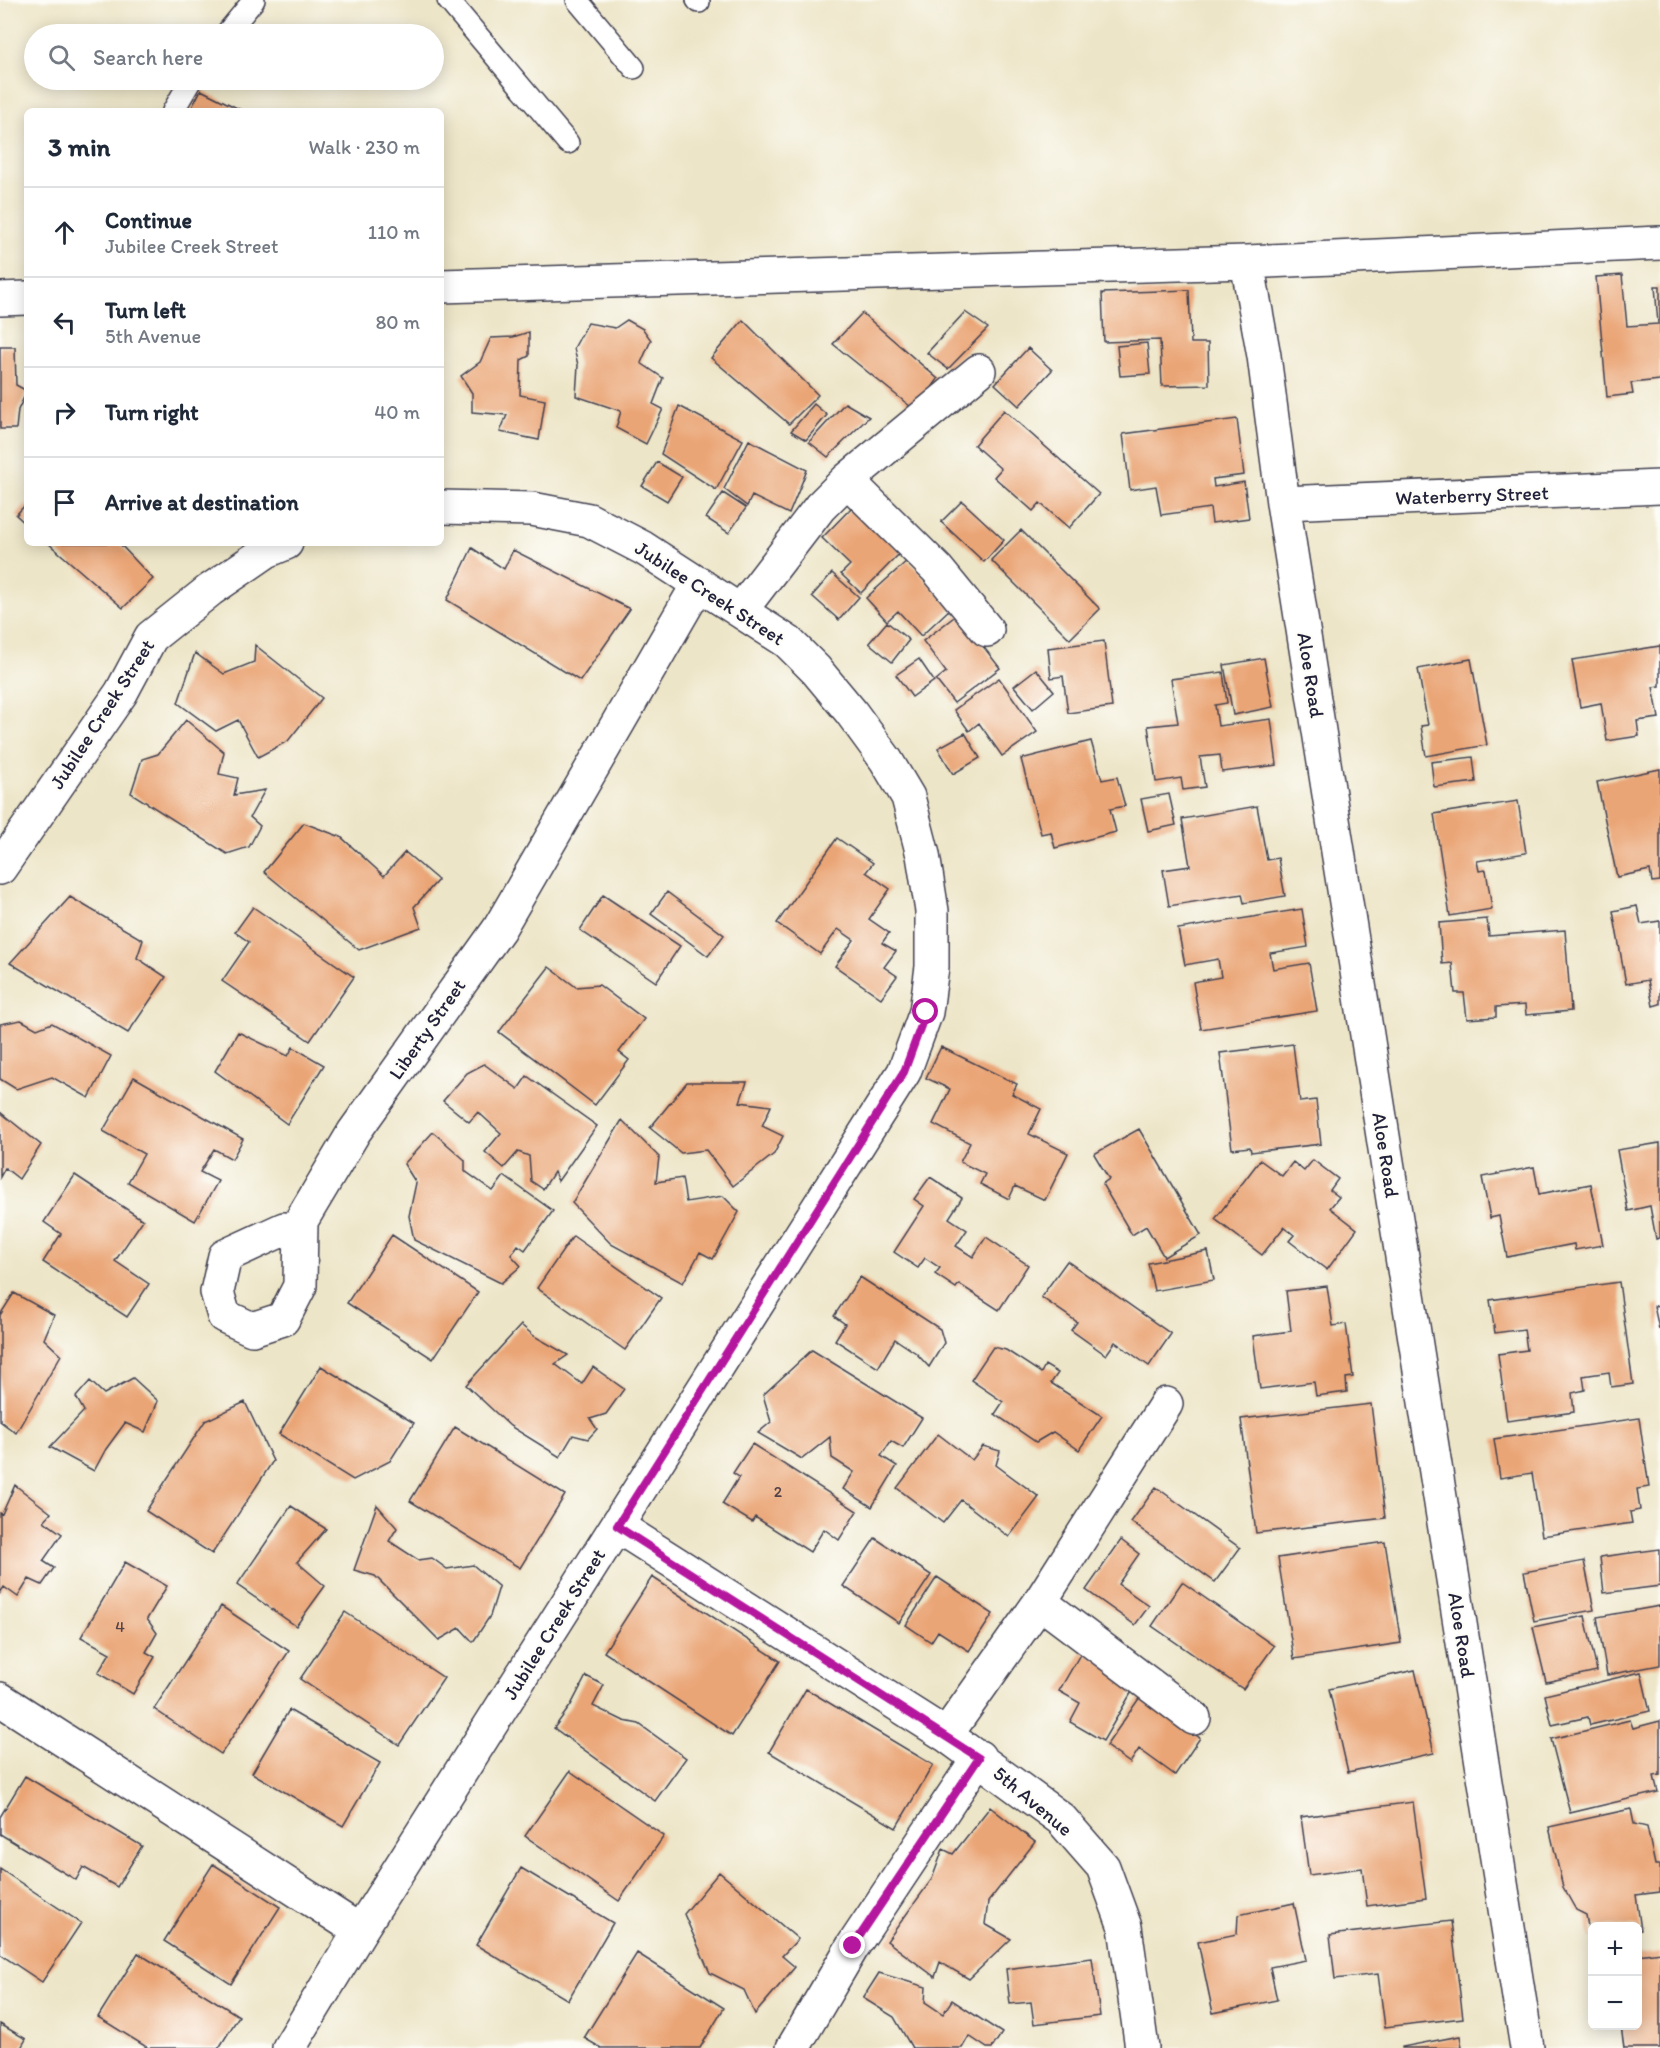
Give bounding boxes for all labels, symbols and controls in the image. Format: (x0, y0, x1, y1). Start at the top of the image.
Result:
search box (24, 24, 444, 90)
icon: search (45, 41, 78, 74)
text: Search here (93, 44, 203, 71)
text: 3 min (48, 131, 110, 163)
text: Walk · 230 m (308, 135, 420, 159)
text: Continue (105, 207, 192, 234)
icon: ahead (48, 216, 81, 249)
text: 110 m (368, 220, 420, 244)
text: Jubilee Creek Street (105, 234, 279, 258)
text: Turn left (105, 297, 186, 324)
icon: left (48, 306, 81, 339)
text: 80 m (375, 310, 420, 334)
text: 5th Avenue (105, 324, 201, 348)
icon: right (48, 396, 81, 429)
text: Turn right (105, 399, 199, 426)
text: 40 m (374, 400, 420, 424)
street label: Waterberry Street (1395, 480, 1549, 510)
icon: arrive (48, 486, 81, 519)
text: Arrive at destination (105, 489, 299, 516)
street label: Jubilee Creek Street (631, 536, 789, 650)
street label: Aloe Road (1292, 630, 1330, 720)
street label: Jubilee Creek Street (45, 635, 159, 793)
street label: Liberty Street (384, 974, 470, 1084)
route start (912, 998, 938, 1024)
street label: Aloe Road (1367, 1110, 1405, 1200)
house number: 2 (774, 1482, 783, 1501)
street label: Jubilee Creek Street (498, 1544, 610, 1704)
street label: Aloe Road (1443, 1590, 1481, 1680)
house number: 4 (115, 1617, 125, 1636)
street label: 5th Avenue (988, 1761, 1078, 1841)
map controls (1588, 1922, 1642, 2030)
button: + (1588, 1922, 1642, 1976)
route end (839, 1932, 865, 1958)
button: − (1588, 1976, 1642, 2030)

